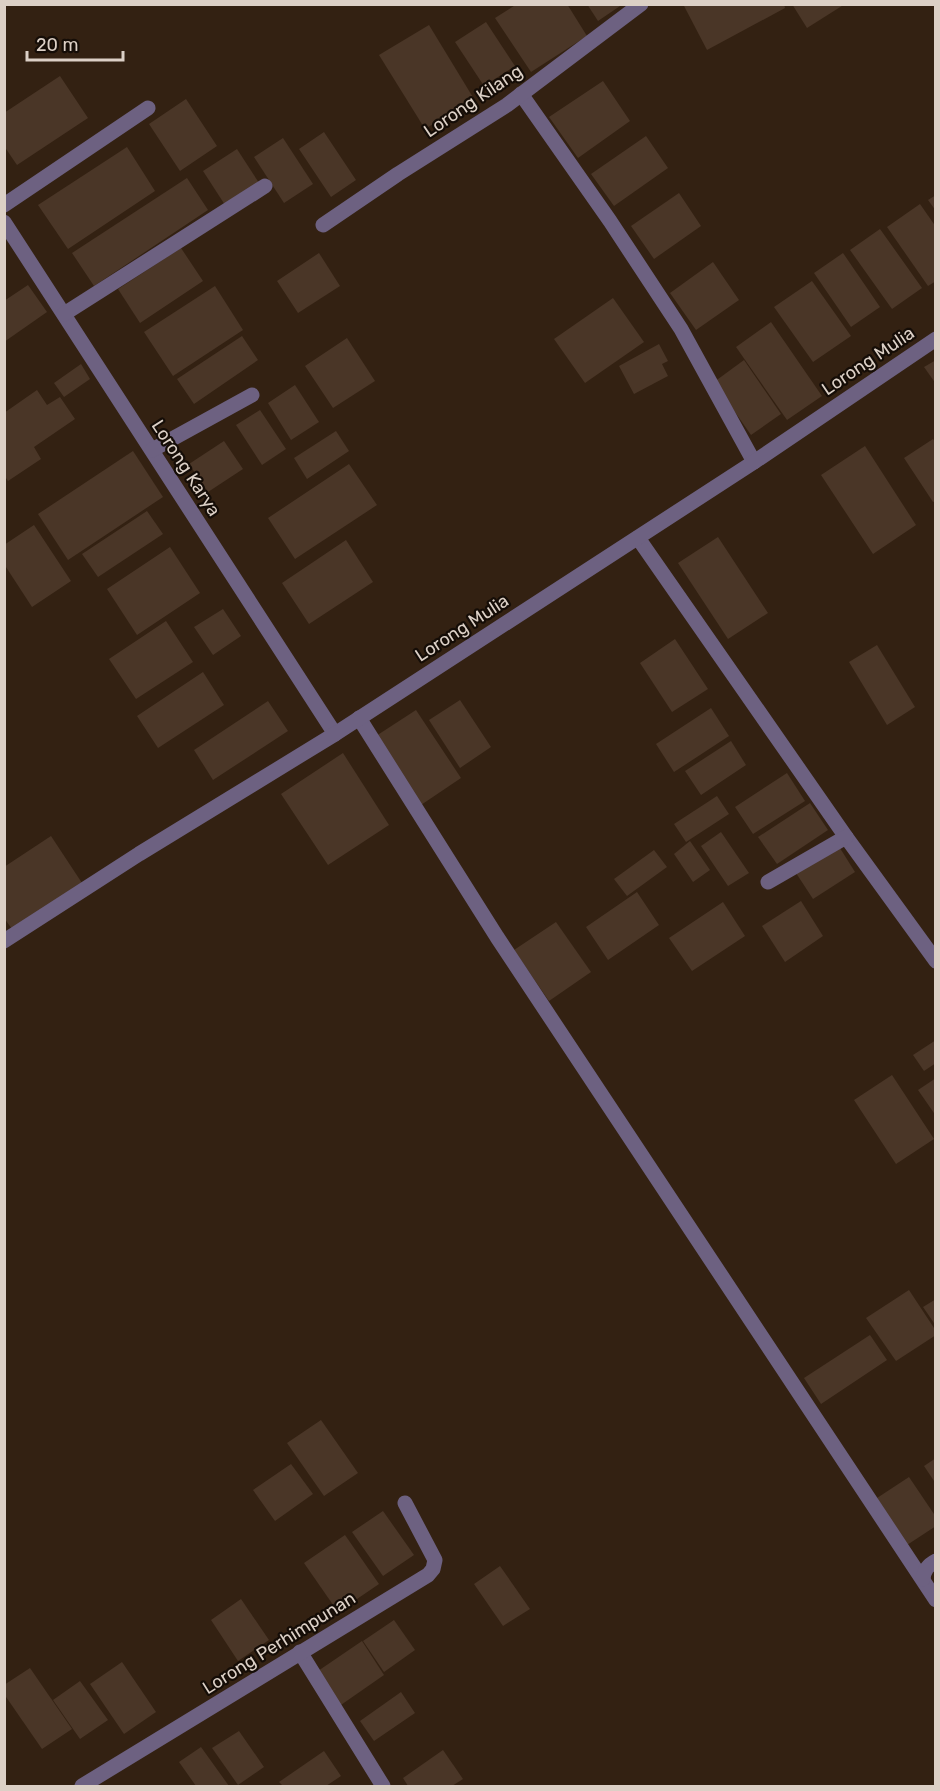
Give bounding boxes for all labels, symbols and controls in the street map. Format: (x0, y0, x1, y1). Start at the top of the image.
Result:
scale bar (27, 24, 123, 62)
text: 20 m (36, 34, 78, 56)
street label: Lorong Kilang (419, 60, 527, 142)
street label: Lorong Mulia (817, 322, 919, 400)
street label: Lorong Karya (147, 416, 225, 520)
street label: Lorong Mulia (411, 590, 513, 666)
street label: Lorong Perhimpunan (198, 1587, 360, 1699)

